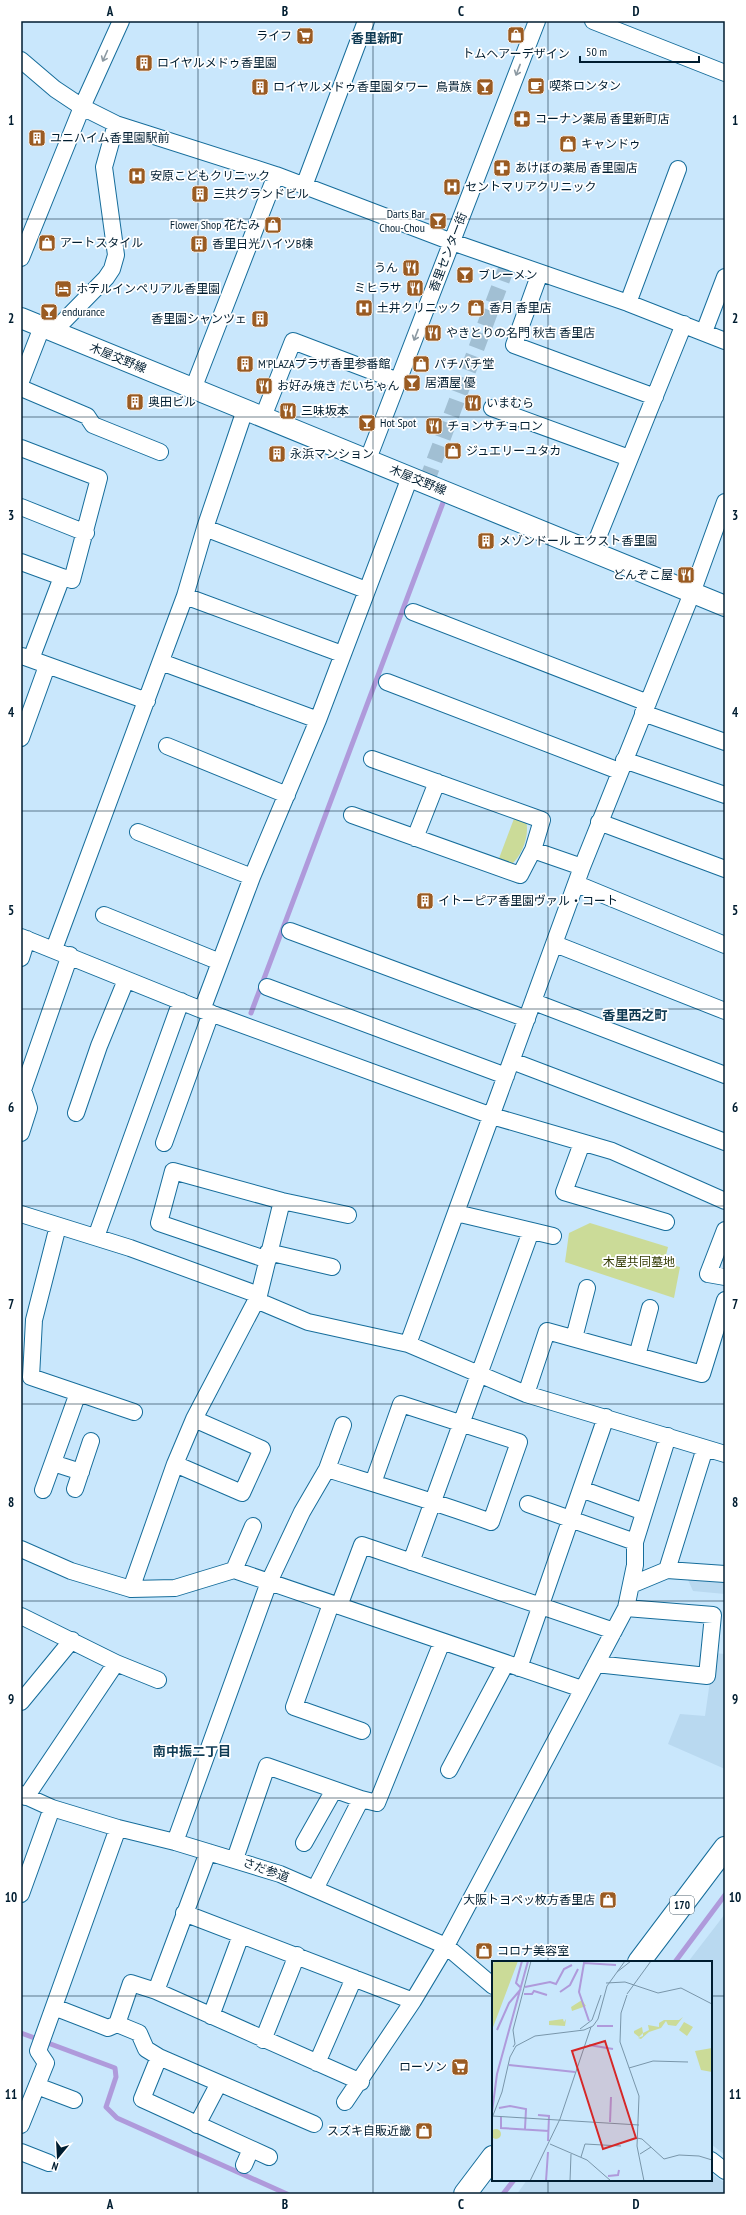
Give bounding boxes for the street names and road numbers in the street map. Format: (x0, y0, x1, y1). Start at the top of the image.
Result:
street label: 香里センター街 (425, 210, 470, 294)
street label: 木屋交野線 (88, 339, 149, 376)
street label: 木屋交野線 (388, 461, 449, 498)
street label: さだ参道 (241, 1854, 291, 1885)
road number: 170 (670, 1896, 694, 1914)

